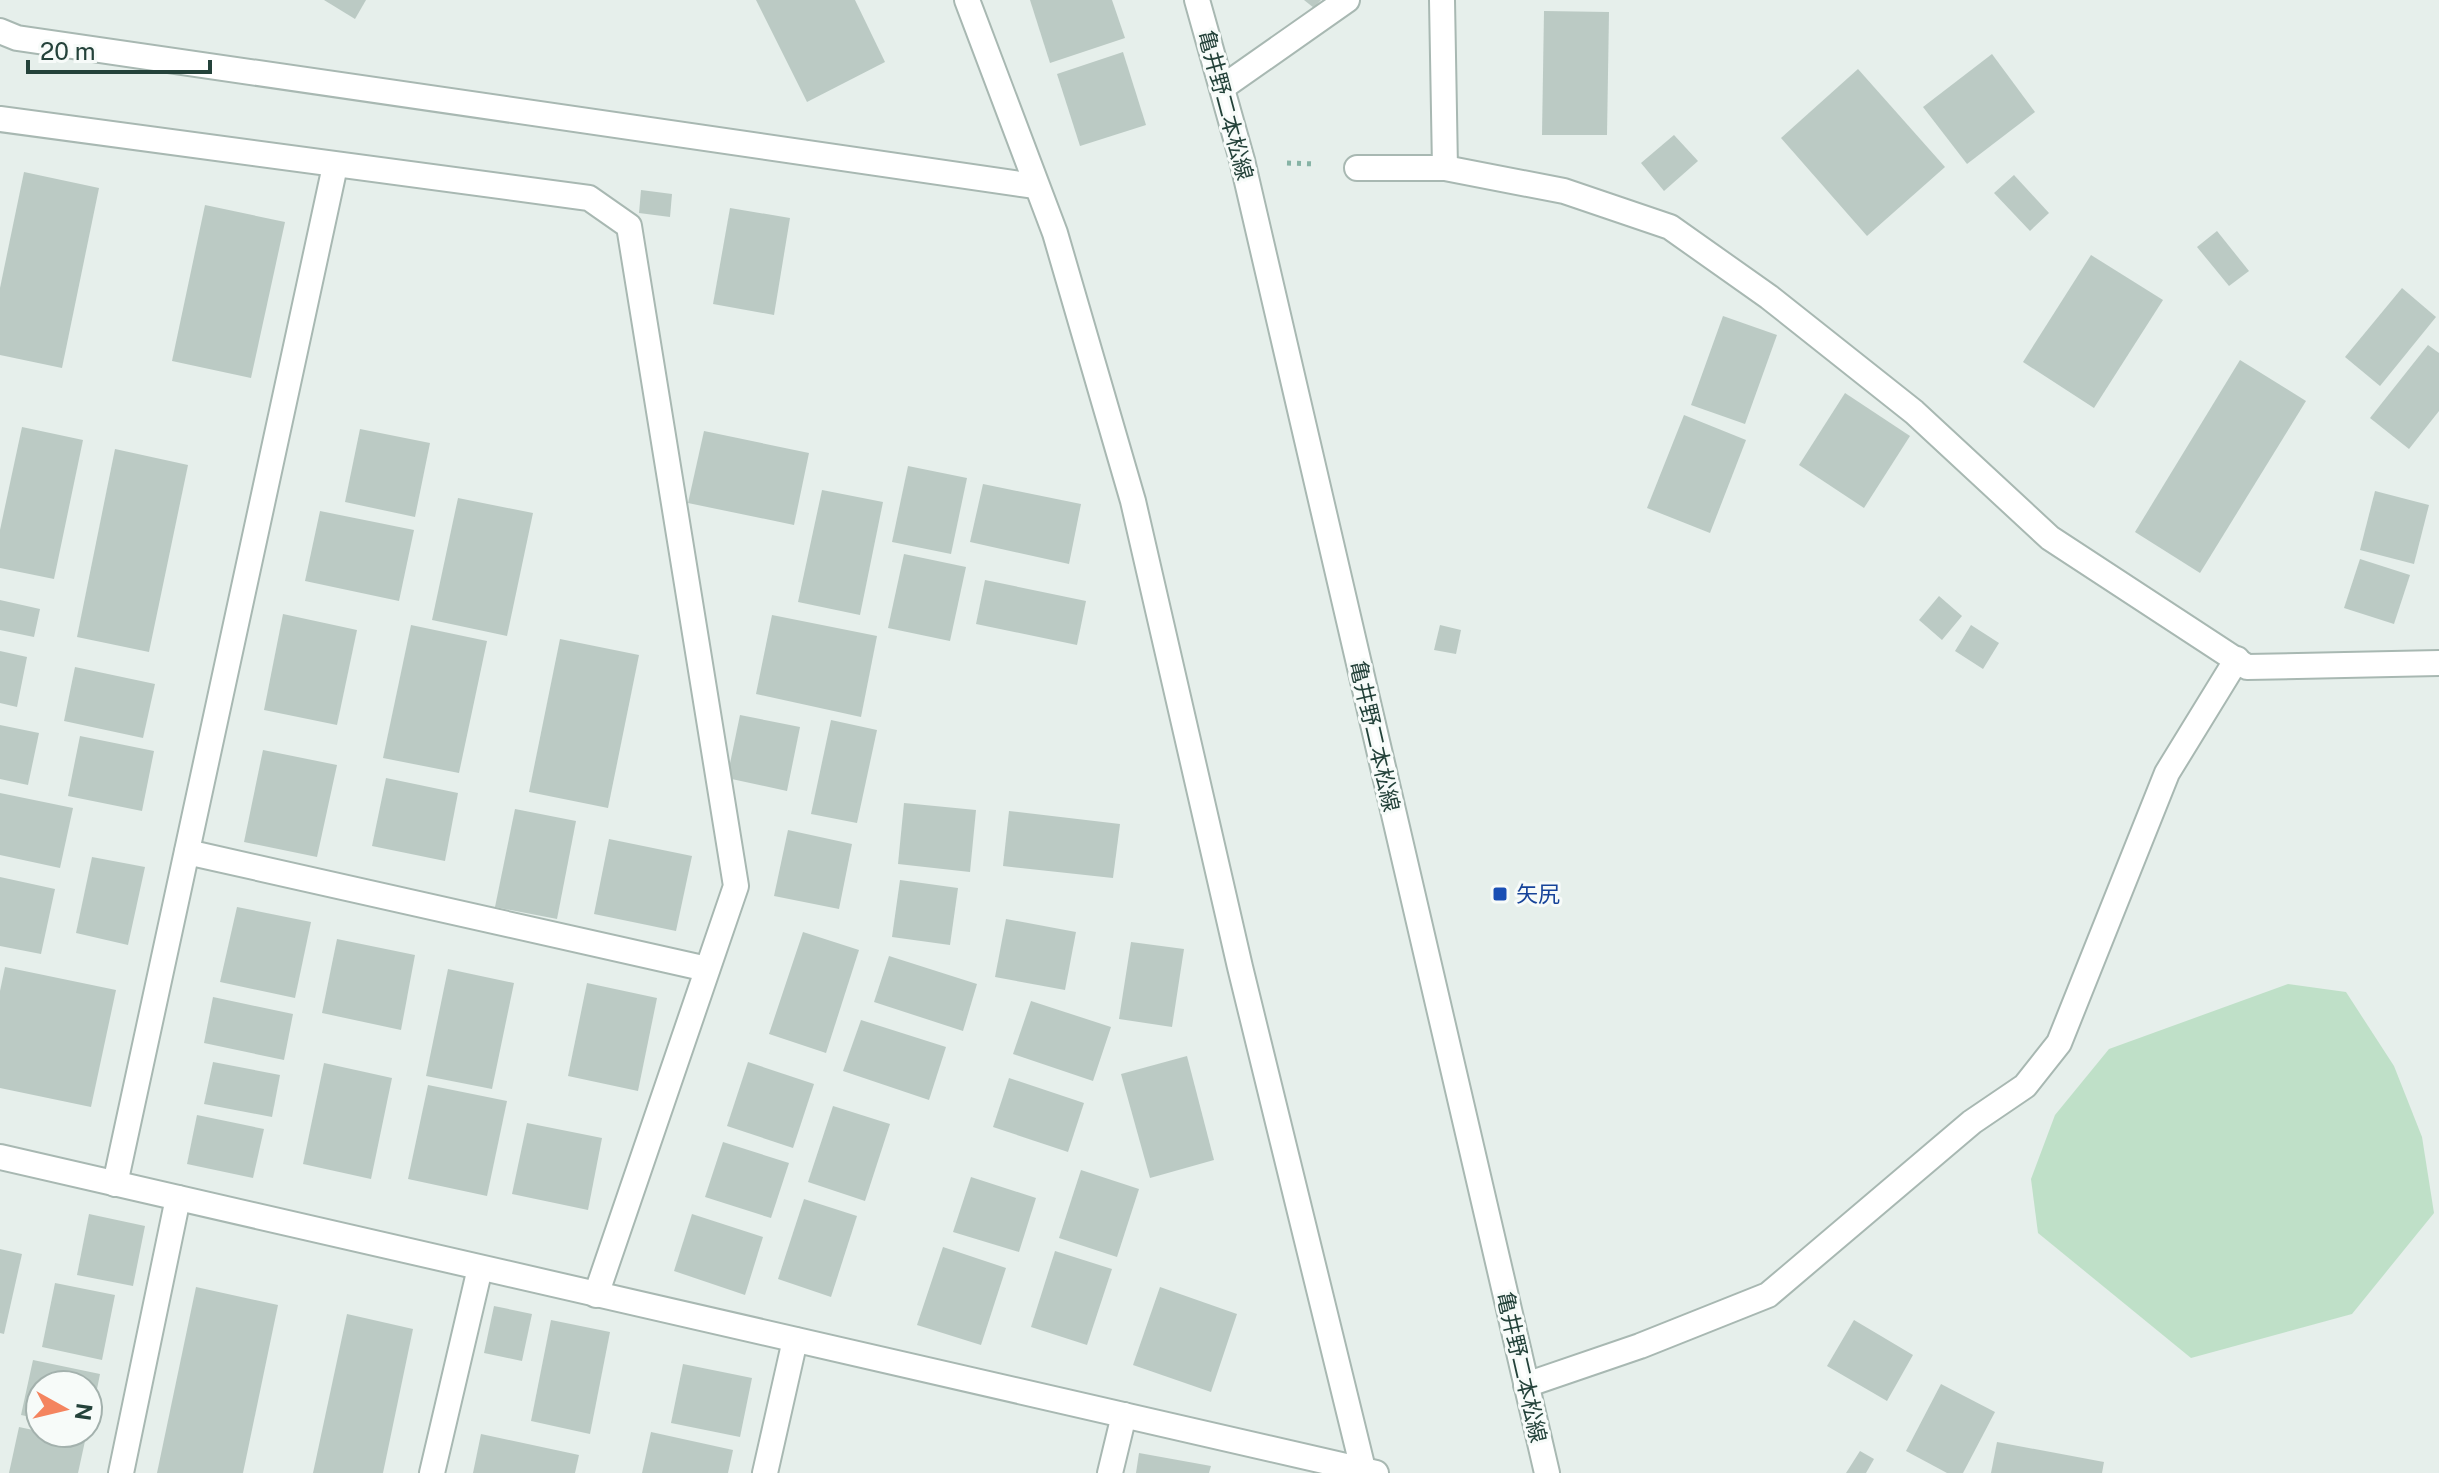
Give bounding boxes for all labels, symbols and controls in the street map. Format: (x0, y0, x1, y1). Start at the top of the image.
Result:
scale bar (28, 24, 210, 74)
street label: 亀井野二本松線 (1194, 27, 1258, 183)
text: 20 m (40, 37, 96, 65)
street label: 亀井野二本松線 (1345, 658, 1405, 814)
place label: 矢尻 (1516, 881, 1560, 907)
marker: 矢尻 (1491, 885, 1509, 903)
street label: 亀井野二本松線 (1492, 1289, 1552, 1445)
north arrow (24, 1369, 104, 1449)
text: N (70, 1401, 98, 1422)

